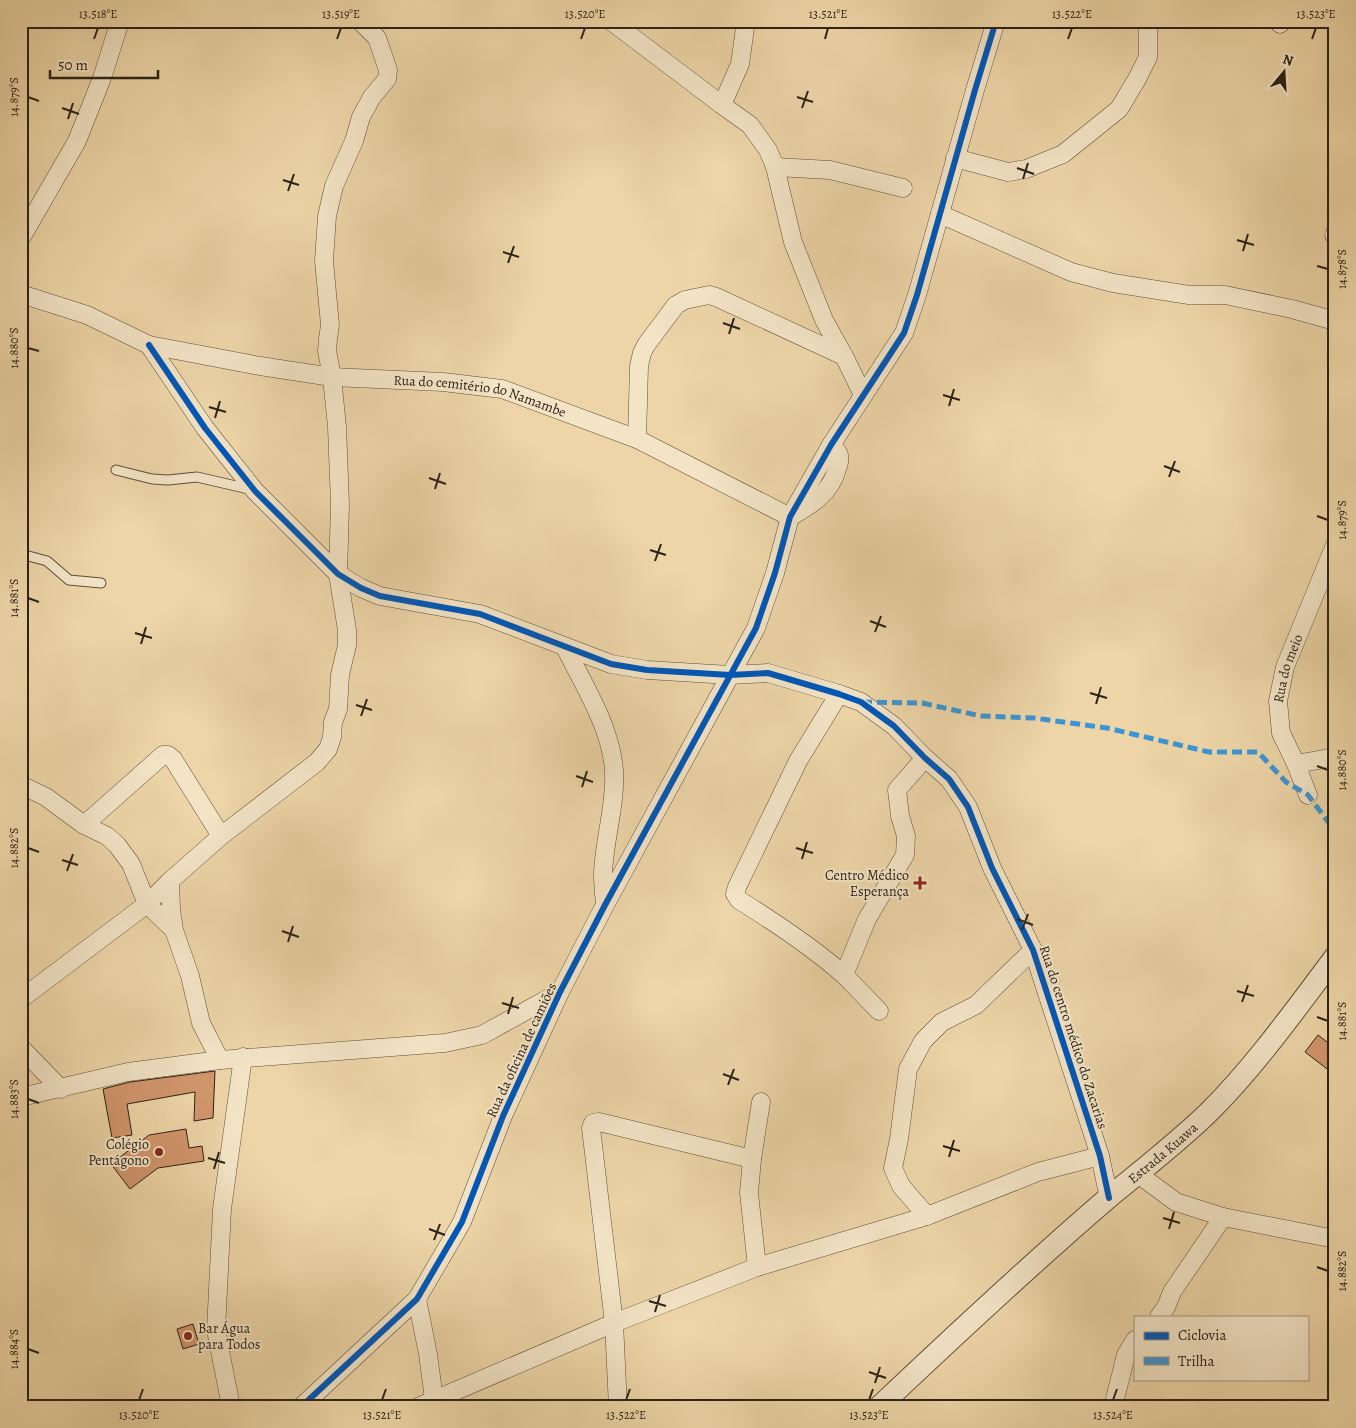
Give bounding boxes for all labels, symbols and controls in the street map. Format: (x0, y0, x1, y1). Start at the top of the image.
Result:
text: 13.518°E (79, 6, 117, 22)
text: 13.519°E (322, 6, 360, 22)
text: 13.520°E (565, 6, 605, 22)
text: 13.521°E (809, 6, 847, 22)
text: 13.522°E (1052, 6, 1092, 22)
text: 13.523°E (1296, 6, 1336, 22)
scale bar (50, 48, 158, 80)
north arrow (1258, 48, 1308, 98)
text: N (1280, 50, 1296, 71)
text: 50 m (58, 55, 88, 75)
text: 14.879°S (6, 77, 22, 117)
text: 14.878°S (1334, 249, 1350, 289)
text: 14.880°S (6, 327, 22, 369)
street label: Rua do cemitério do Namambe (393, 371, 569, 422)
text: 14.879°S (1334, 500, 1350, 540)
text: 14.881°S (6, 579, 22, 617)
street label: Rua do meio (1269, 631, 1308, 704)
text: 14.880°S (1334, 749, 1350, 791)
text: 14.882°S (6, 828, 22, 868)
place label: Centro Médico Esperança (825, 866, 909, 901)
marker: Centro Médico Esperança (913, 876, 927, 890)
street label: Rua do centro médico do Zacarias (1035, 943, 1112, 1131)
street label: Rua da oficina de camiões (482, 979, 561, 1121)
text: 14.881°S (1334, 1002, 1350, 1040)
text: 14.883°S (6, 1079, 22, 1119)
street label: Estrada Kuawa (1124, 1118, 1202, 1188)
place label: Colégio Pentágono (88, 1135, 149, 1170)
marker: Colégio Pentágono (153, 1146, 165, 1158)
text: 14.882°S (1334, 1251, 1350, 1291)
legend (1134, 1316, 1308, 1380)
place label: Bar Água para Todos (198, 1319, 260, 1354)
text: Ciclovia (1178, 1325, 1226, 1345)
text: 14.884°S (6, 1329, 22, 1369)
marker: Bar Água para Todos (182, 1330, 194, 1342)
text: Trilha (1178, 1351, 1214, 1371)
text: 13.520°E (119, 1407, 159, 1423)
text: 13.521°E (363, 1407, 401, 1423)
text: 13.522°E (606, 1407, 646, 1423)
text: 13.523°E (849, 1407, 889, 1423)
text: 13.524°E (1093, 1407, 1133, 1423)

